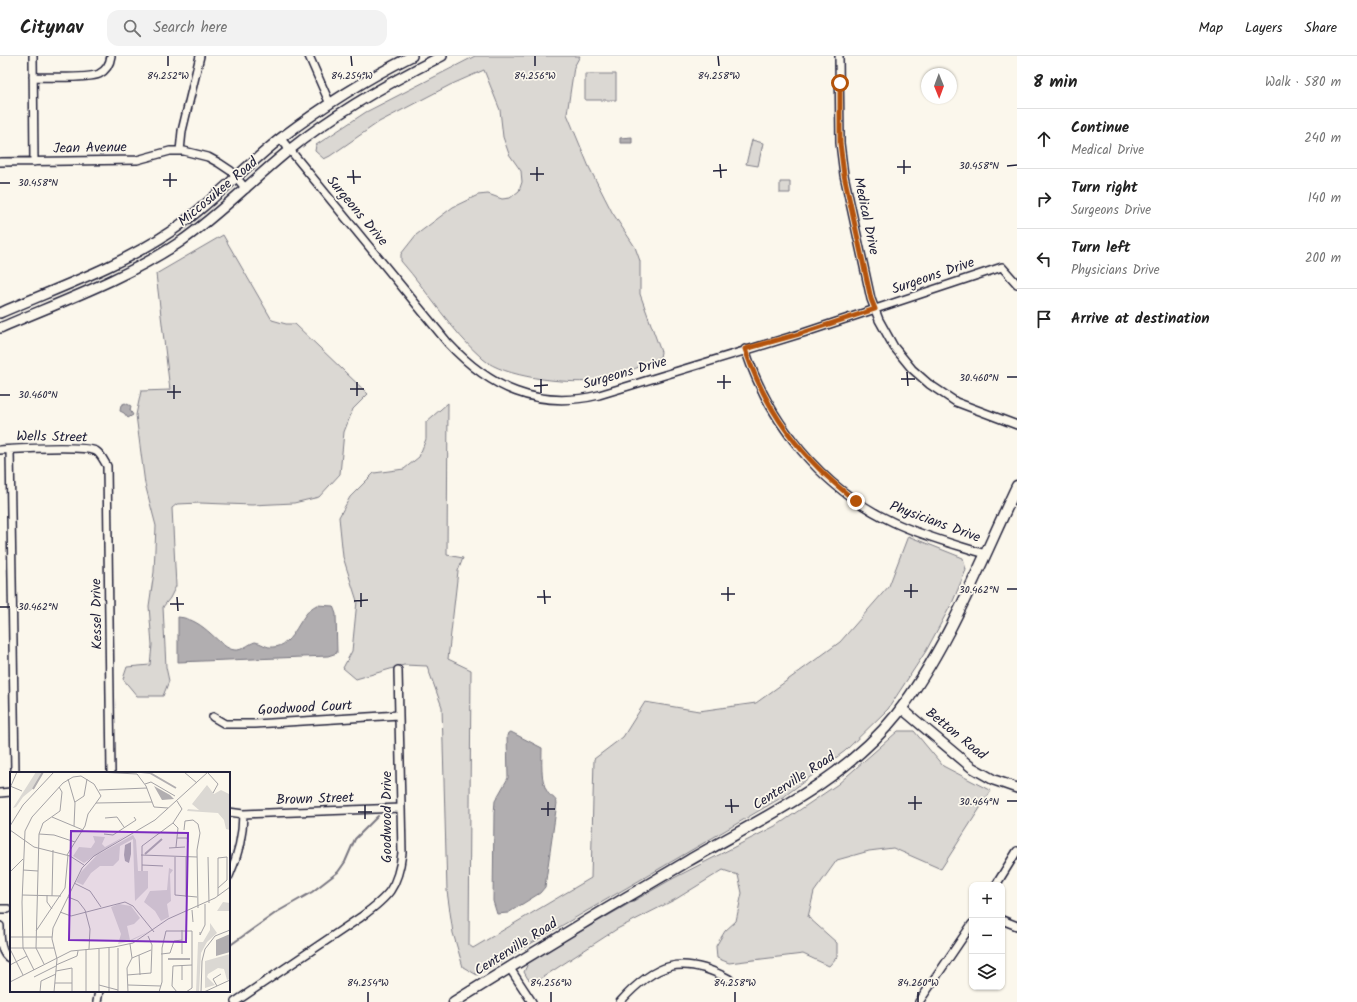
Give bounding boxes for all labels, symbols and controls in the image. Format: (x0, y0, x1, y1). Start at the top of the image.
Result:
search box (107, 10, 387, 46)
text: Citynav (20, 13, 83, 43)
text: Search here (153, 16, 227, 40)
icon: search (121, 17, 143, 39)
text: Map (1199, 17, 1223, 39)
text: Layers (1245, 17, 1283, 39)
text: Share (1305, 17, 1337, 39)
text: 84.252°W (147, 68, 189, 84)
text: 84.254°W (331, 68, 373, 84)
text: 84.256°W (514, 68, 556, 84)
text: 84.258°W (698, 68, 740, 84)
north arrow (921, 68, 957, 104)
text: 8 min (1033, 69, 1077, 96)
text: Walk · 580 m (1265, 72, 1341, 93)
route start (831, 74, 849, 92)
text: Continue (1071, 116, 1129, 140)
icon: ahead (1033, 128, 1055, 150)
text: 240 m (1304, 128, 1341, 149)
street label: Jean Avenue (53, 136, 128, 160)
text: Medical Drive (1071, 140, 1144, 161)
street label: Miccosukee Road (173, 151, 264, 232)
text: 30.458°N (959, 158, 999, 174)
street label: Surgeons Drive (321, 171, 394, 252)
text: 30.458°N (18, 175, 58, 191)
street label: Medical Drive (847, 175, 885, 257)
text: Turn right (1071, 176, 1138, 200)
icon: right (1033, 188, 1055, 210)
text: 140 m (1308, 188, 1341, 209)
text: Surgeons Drive (1071, 200, 1151, 221)
text: Turn left (1071, 236, 1131, 260)
icon: left (1033, 248, 1055, 270)
text: 200 m (1305, 248, 1341, 269)
street label: Surgeons Drive (889, 251, 978, 300)
text: Physicians Drive (1071, 260, 1160, 281)
text: Arrive at destination (1071, 307, 1210, 331)
icon: arrive (1033, 308, 1055, 330)
street label: Surgeons Drive (580, 350, 670, 395)
text: 30.460°N (959, 370, 999, 386)
text: 30.460°N (18, 387, 58, 403)
street label: Wells Street (16, 425, 88, 449)
route end (847, 492, 865, 510)
street label: Physicians Drive (886, 495, 984, 549)
street label: Kessel Drive (85, 578, 109, 650)
text: 30.462°N (959, 582, 999, 598)
text: 30.462°N (18, 599, 58, 615)
street label: Goodwood Court (257, 695, 353, 721)
street label: Betton Road (920, 702, 992, 766)
street label: Centerville Road (748, 745, 840, 816)
street label: Goodwood Drive (376, 770, 398, 863)
inset map (10, 772, 230, 992)
street label: Brown Street (276, 787, 355, 811)
text: 30.464°N (959, 794, 999, 810)
map controls (969, 882, 1005, 990)
button: + (969, 882, 1005, 918)
street label: Centerville Road (470, 912, 563, 981)
button: − (969, 918, 1005, 954)
button: layers (969, 954, 1005, 990)
text: 84.254°W (347, 975, 389, 991)
text: 84.256°W (530, 975, 572, 991)
text: 84.258°W (714, 975, 756, 991)
text: 84.260°W (897, 975, 939, 991)

